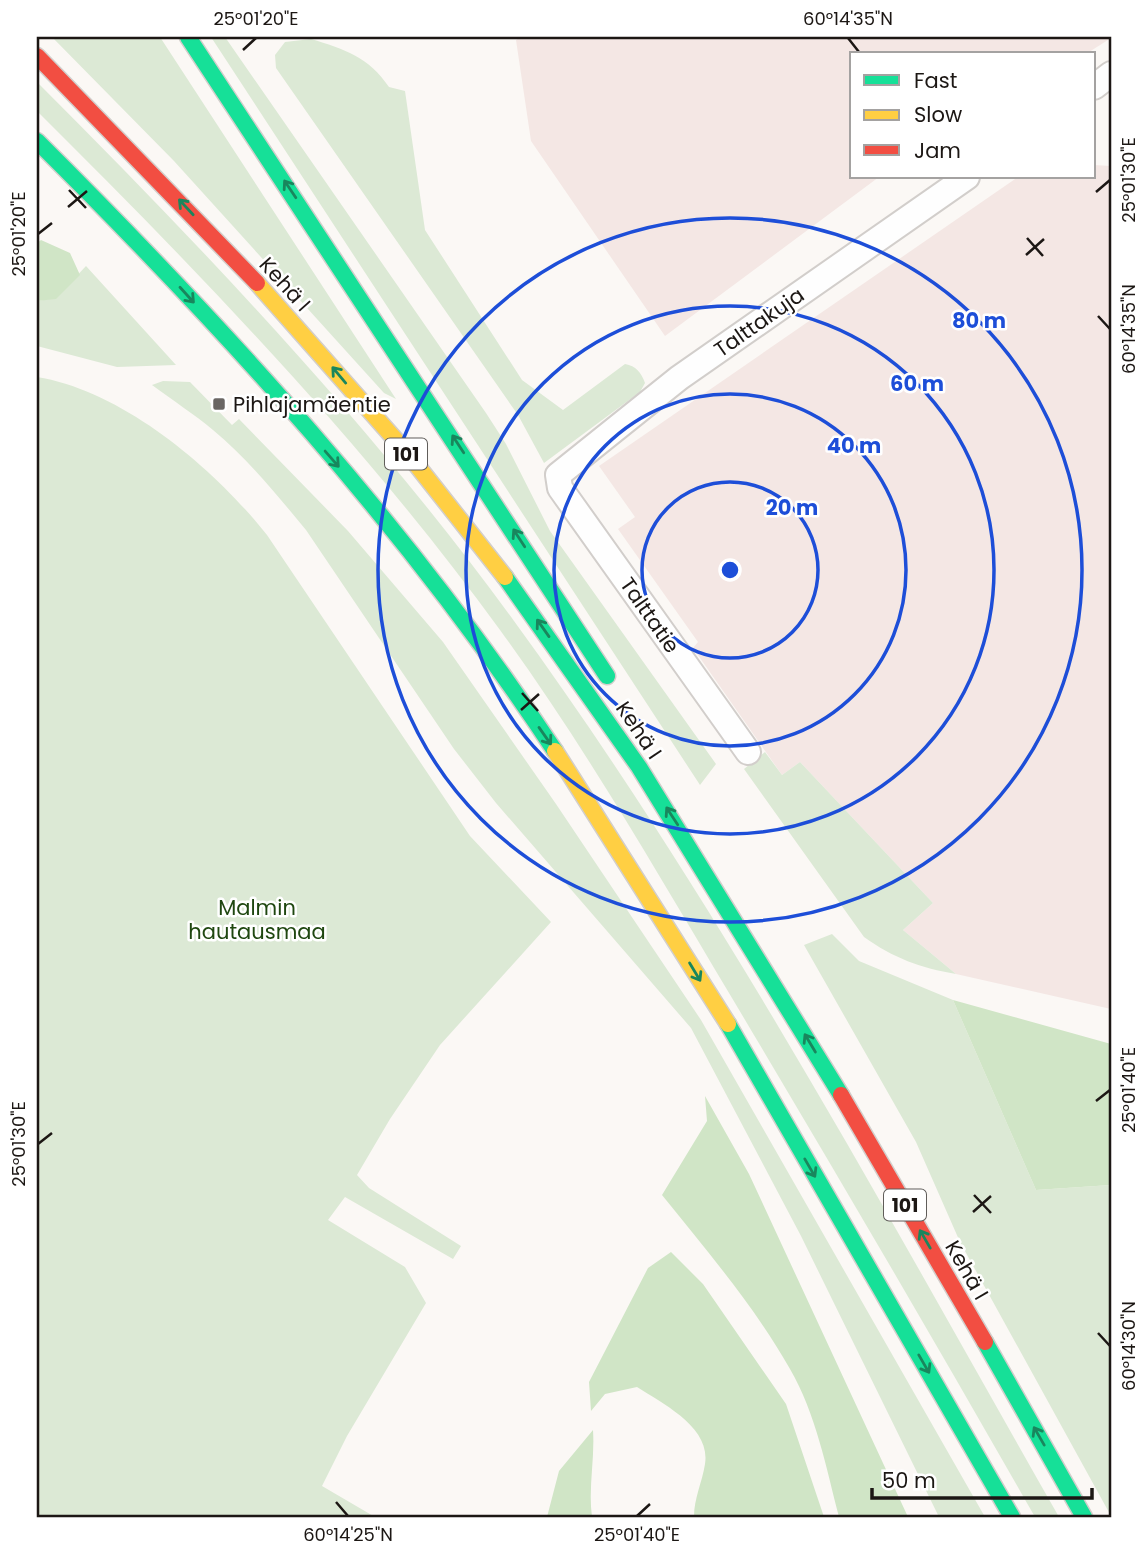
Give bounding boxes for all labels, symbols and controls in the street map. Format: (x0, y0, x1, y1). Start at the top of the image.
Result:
text: 25°01'20"E (213, 6, 299, 31)
text: 60°14'35"N (803, 6, 893, 31)
legend (850, 52, 1096, 178)
text: Fast (914, 66, 957, 95)
text: Slow (914, 100, 962, 129)
text: Jam (914, 136, 961, 165)
text: 25°01'30"E (1116, 137, 1141, 223)
one-way arrow (283, 180, 297, 199)
text: 25°01'20"E (6, 191, 31, 277)
one-way arrow (177, 199, 194, 216)
street label: Kehä I (253, 251, 317, 317)
street label: Talttakuja (708, 280, 810, 364)
text: 60°14'35"N (1116, 284, 1141, 374)
one-way arrow (179, 286, 196, 303)
text: 80 m (952, 306, 1006, 335)
one-way arrow (331, 367, 347, 385)
text: 60 m (890, 369, 944, 398)
place label: Pihlajamäentie (233, 390, 391, 419)
marker: Pihlajamäentie (211, 396, 227, 412)
text: 40 m (827, 431, 881, 460)
one-way arrow (450, 435, 465, 454)
road number: 101 (385, 438, 427, 470)
one-way arrow (324, 449, 340, 467)
text: 20 m (766, 493, 818, 522)
one-way arrow (511, 529, 526, 548)
centre of rings (718, 558, 742, 582)
street label: Talttatie (613, 571, 687, 659)
one-way arrow (536, 619, 550, 638)
street label: Kehä I (609, 695, 669, 765)
one-way arrow (538, 726, 552, 745)
one-way arrow (664, 807, 678, 827)
park label: Malmin hautausmaa (188, 893, 326, 946)
one-way arrow (688, 961, 702, 981)
one-way arrow (803, 1034, 817, 1054)
text: 25°01'40"E (1116, 1047, 1141, 1133)
text: 25°01'30"E (6, 1101, 31, 1187)
one-way arrow (803, 1157, 817, 1177)
road number: 101 (884, 1190, 926, 1220)
one-way arrow (918, 1230, 932, 1250)
street label: Kehä I (938, 1235, 996, 1305)
text: 60°14'30"N (1116, 1301, 1141, 1391)
one-way arrow (917, 1354, 931, 1374)
one-way arrow (1032, 1427, 1046, 1447)
scale bar (872, 1456, 1092, 1500)
text: 50 m (882, 1466, 936, 1495)
text: 60°14'25"N (303, 1522, 393, 1547)
text: 25°01'40"E (594, 1522, 680, 1547)

